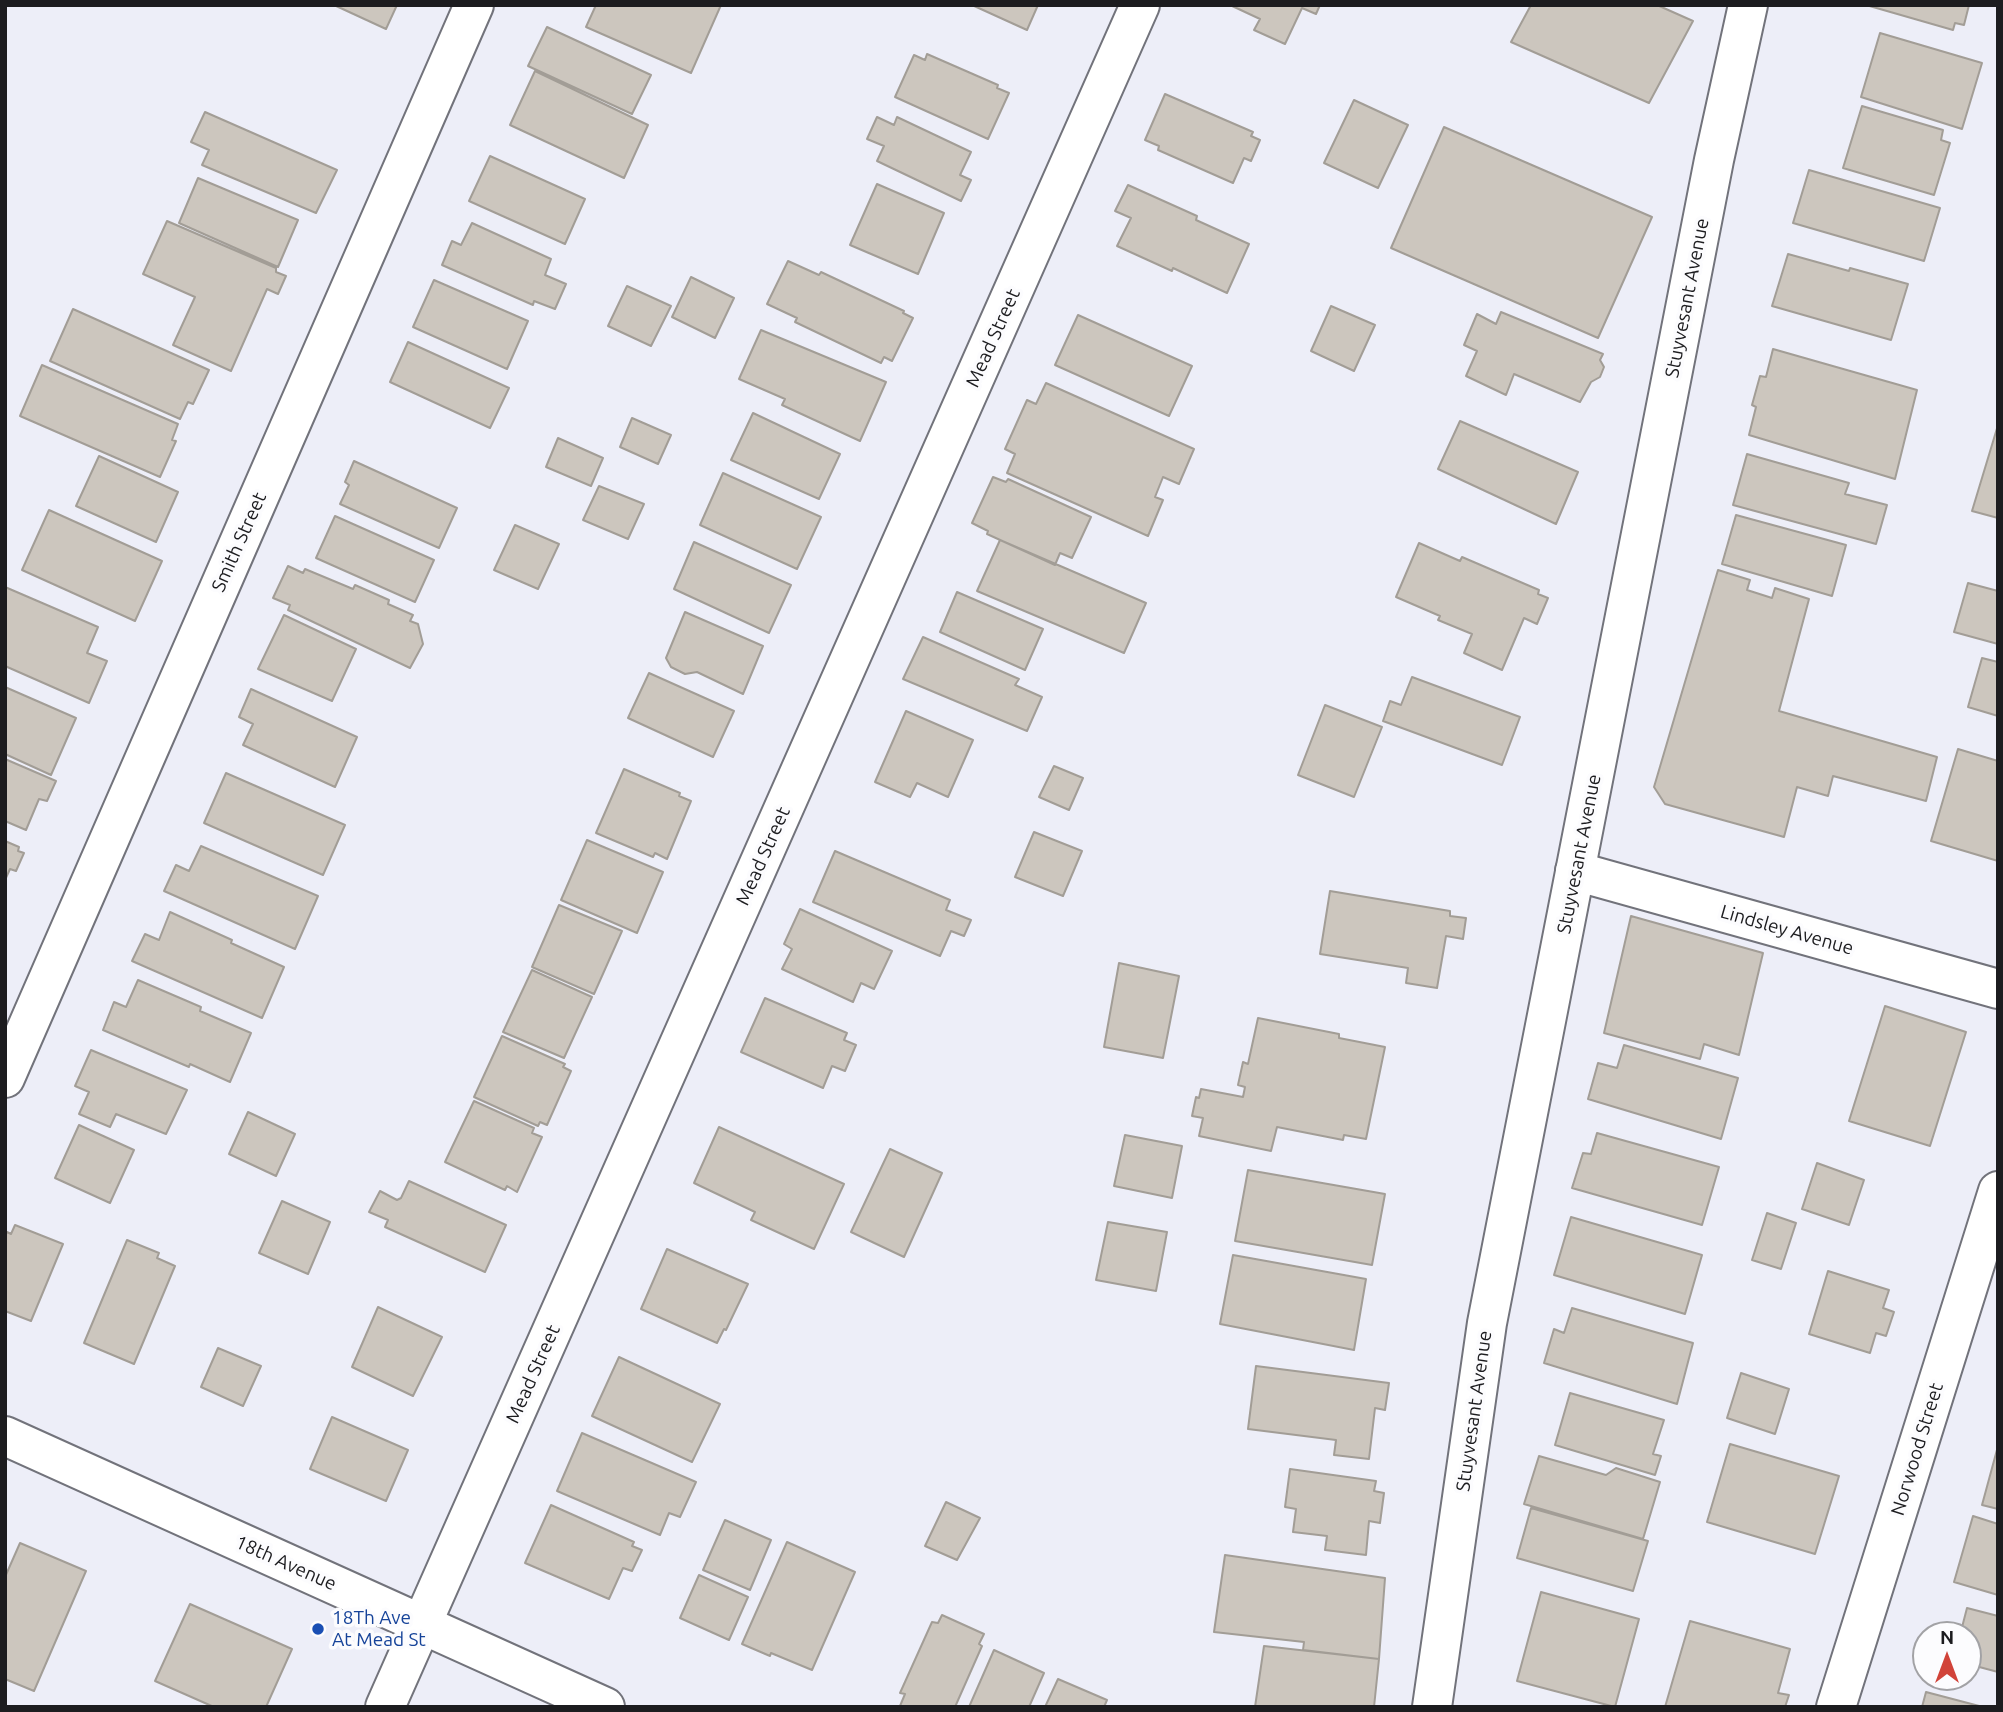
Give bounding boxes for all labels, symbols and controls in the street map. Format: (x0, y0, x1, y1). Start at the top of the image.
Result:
street label: Stuyvesant Avenue (1660, 216, 1714, 380)
street label: Mead Street (961, 285, 1025, 391)
street label: Smith Street (207, 489, 271, 595)
street label: Stuyvesant Avenue (1552, 772, 1606, 936)
street label: Mead Street (731, 803, 795, 909)
street label: Lindsley Avenue (1718, 900, 1856, 960)
street label: Mead Street (501, 1321, 565, 1427)
street label: Stuyvesant Avenue (1451, 1329, 1497, 1493)
street label: Norwood Street (1886, 1380, 1948, 1518)
street label: 18th Avenue (232, 1531, 340, 1595)
place label: 18Th Ave At Mead St (332, 1607, 426, 1651)
marker: 18Th Ave At Mead St (310, 1621, 326, 1637)
north arrow (1912, 1621, 1982, 1691)
text: N (1940, 1626, 1954, 1648)

